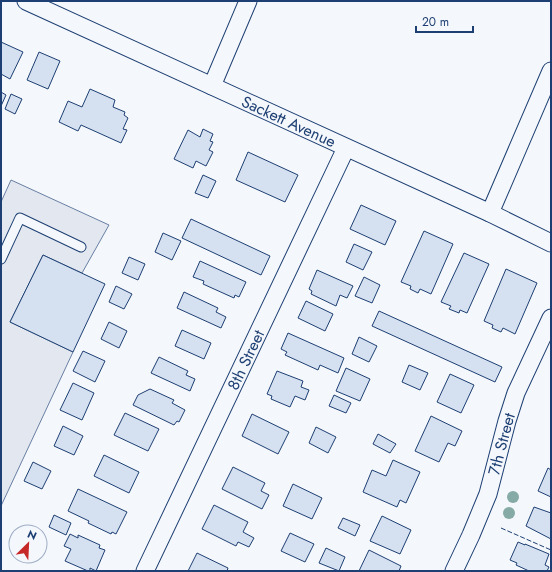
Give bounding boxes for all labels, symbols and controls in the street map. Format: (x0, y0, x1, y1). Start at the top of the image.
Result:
scale bar (416, 8, 473, 34)
text: 20 m (422, 13, 449, 31)
street label: Sackett Avenue (238, 90, 340, 153)
street label: 8th Street (221, 326, 270, 394)
street label: 7th Street (482, 410, 521, 478)
north arrow (8, 524, 48, 564)
text: N (25, 526, 39, 544)

